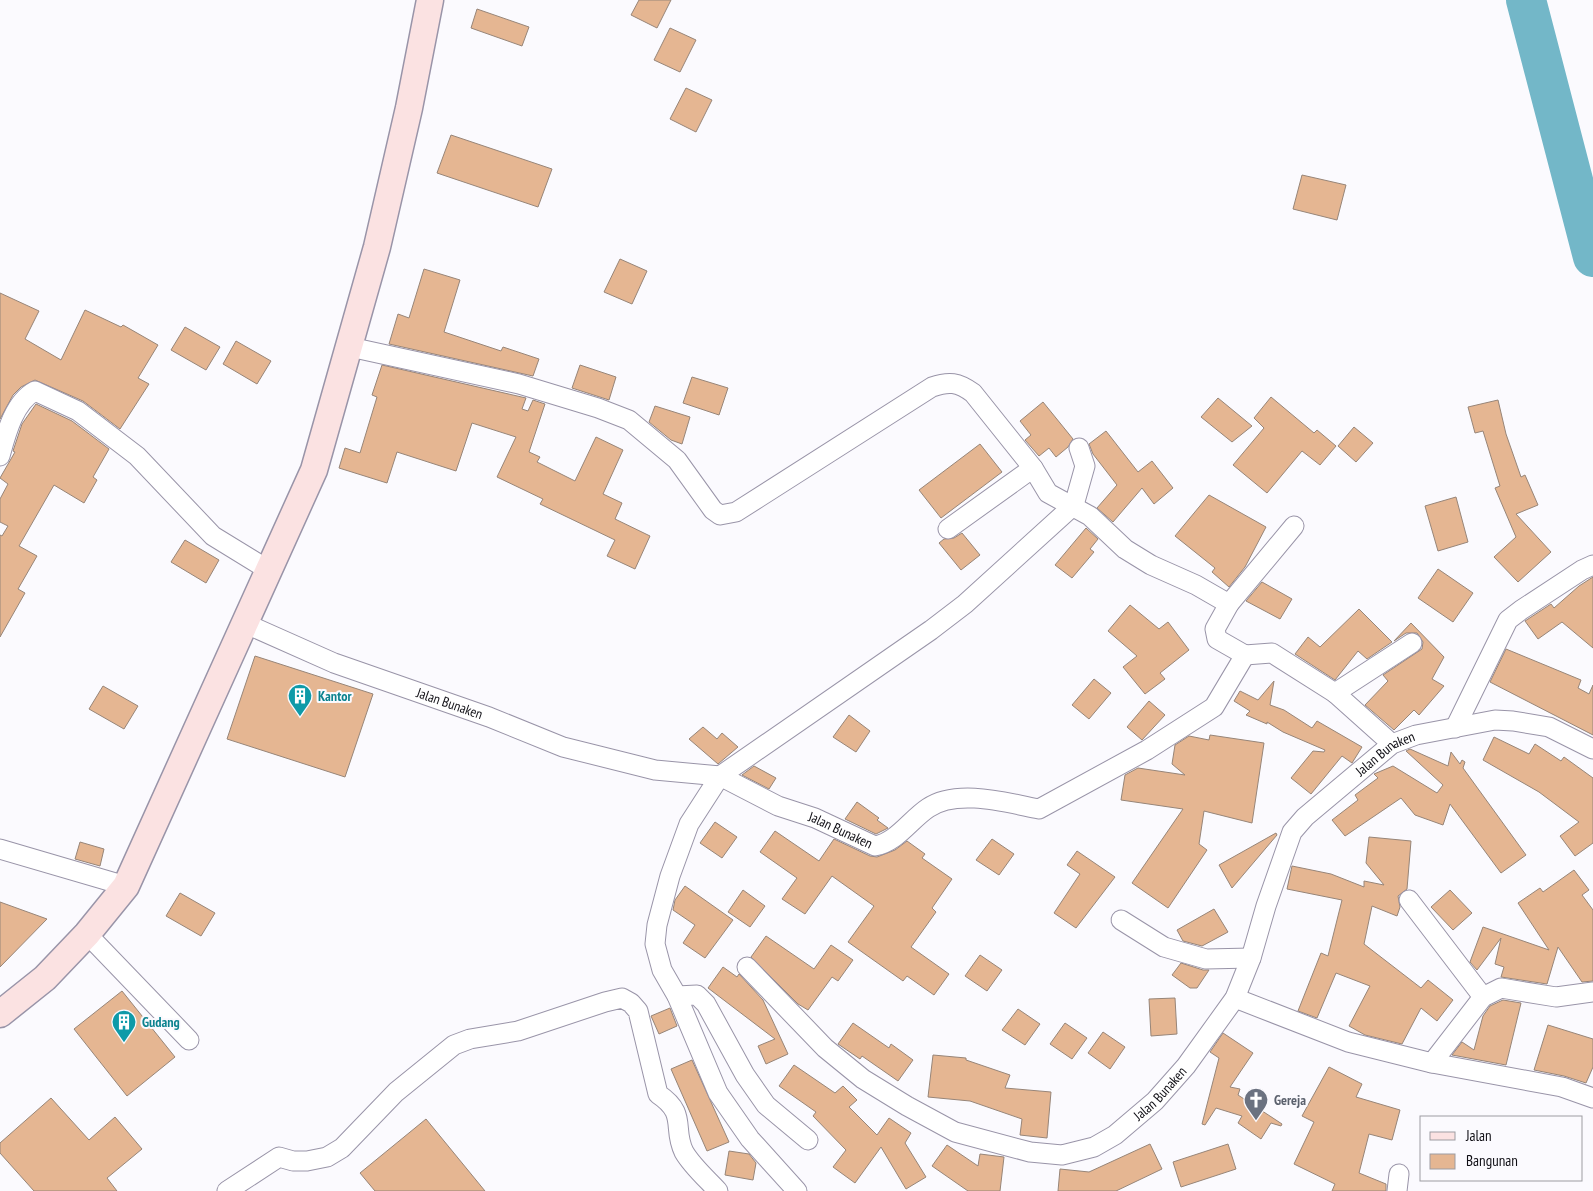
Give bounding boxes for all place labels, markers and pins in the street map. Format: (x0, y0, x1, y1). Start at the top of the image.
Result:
building icon: Kantor (287, 683, 313, 717)
place label: Kantor (318, 687, 352, 705)
building icon: Gudang (111, 1009, 137, 1043)
place label: Gudang (142, 1013, 180, 1031)
church icon: Gereja (1243, 1087, 1269, 1121)
place label: Gereja (1274, 1091, 1306, 1109)

